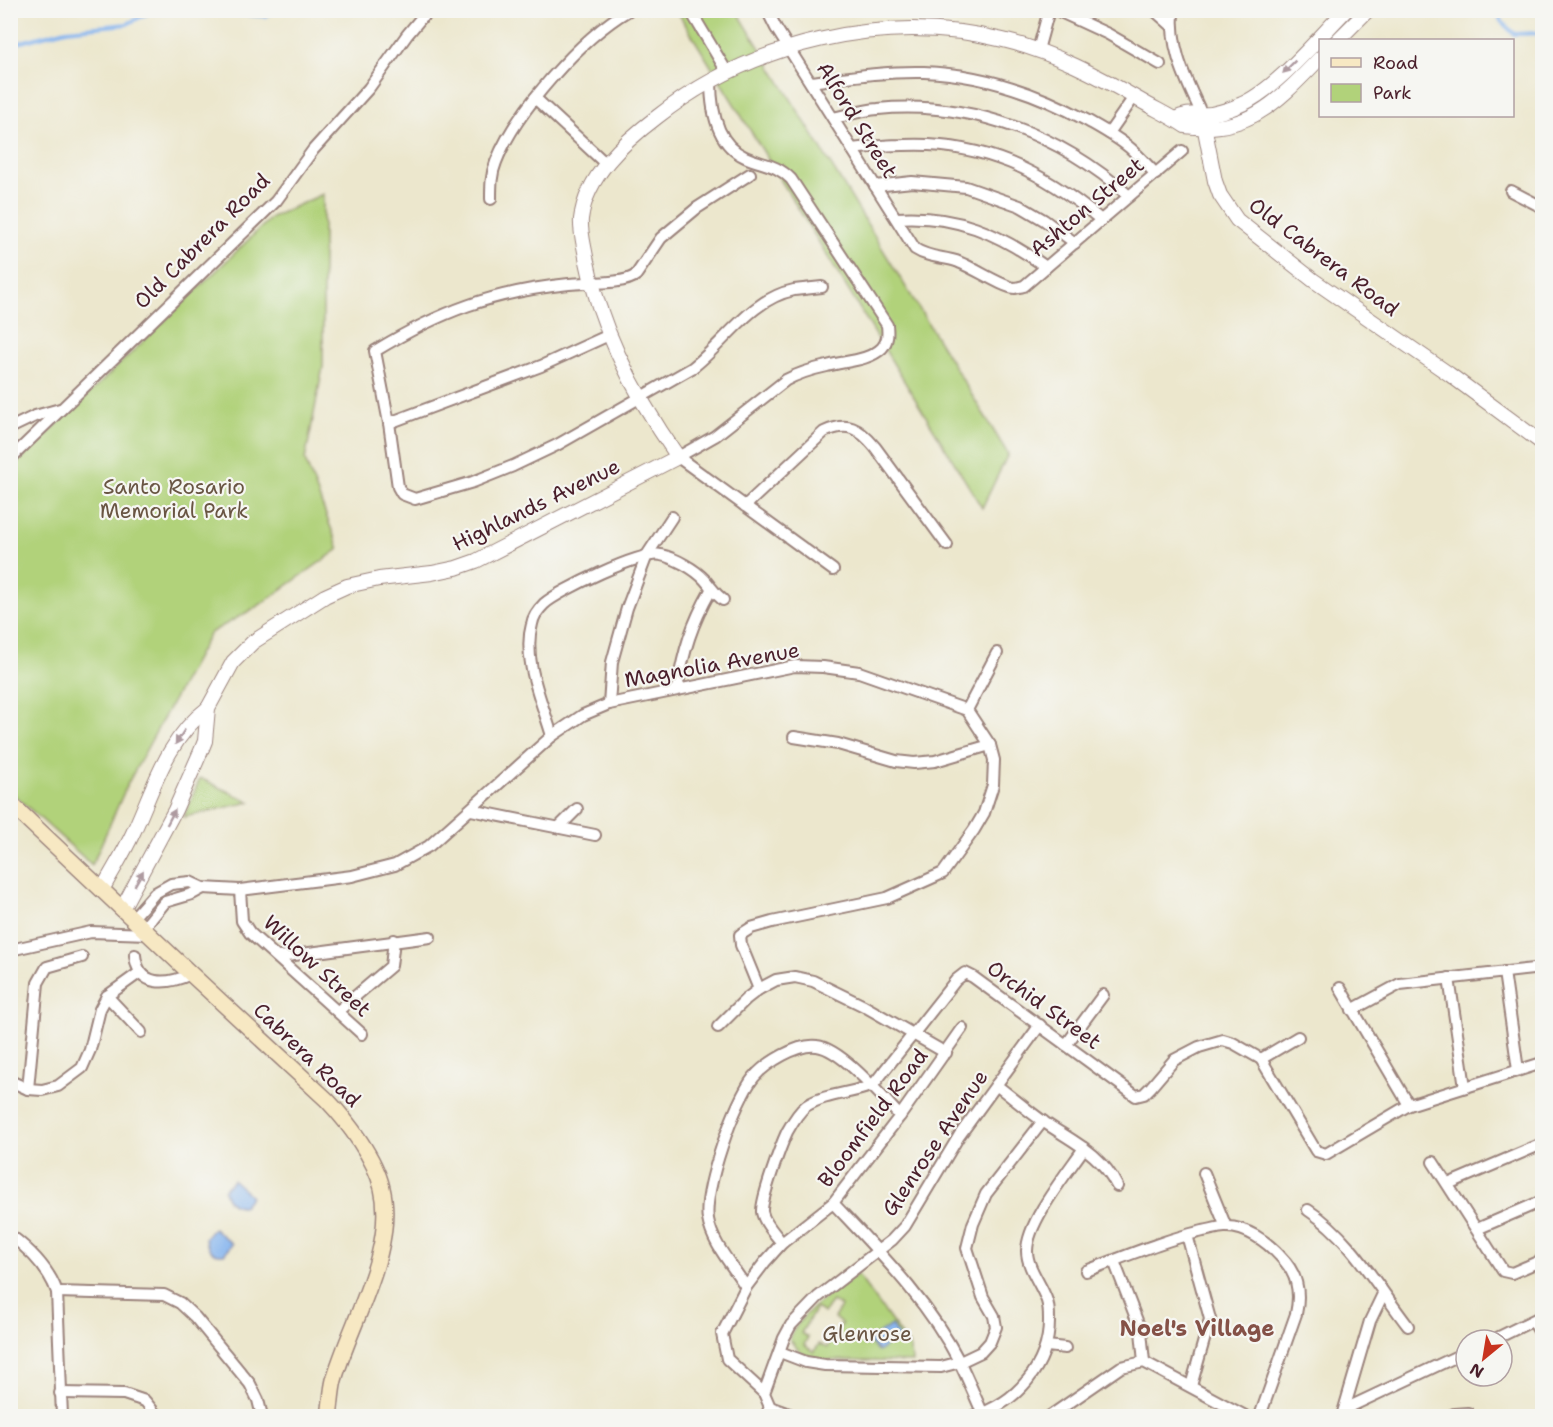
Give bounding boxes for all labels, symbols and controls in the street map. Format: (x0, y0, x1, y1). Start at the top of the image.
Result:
legend (1319, 39, 1514, 117)
text: Road (1373, 51, 1418, 75)
street label: Alford Street (810, 57, 904, 183)
one-way arrow (1283, 59, 1297, 73)
text: Park (1373, 81, 1412, 105)
street label: Ashton Street (1024, 151, 1150, 263)
street label: Old Cabrera Road (128, 167, 276, 315)
street label: Old Cabrera Road (1243, 191, 1405, 323)
street label: Highlands Avenue (447, 452, 625, 558)
park label: Santo Rosario Memorial Park (100, 473, 248, 525)
street label: Magnolia Avenue (622, 636, 802, 694)
one-way arrow (174, 729, 185, 745)
one-way arrow (166, 808, 176, 825)
one-way arrow (134, 869, 144, 886)
street label: Willow Street (257, 909, 377, 1023)
street label: Orchid Street (981, 954, 1107, 1056)
street label: Cabrera Road (247, 996, 367, 1114)
street label: Bloomfield Road (812, 1043, 934, 1193)
street label: Glenrose Avenue (876, 1064, 994, 1222)
district label: Noel's Village (1120, 1314, 1274, 1343)
park label: Glenrose (822, 1320, 912, 1348)
north arrow (1454, 1328, 1514, 1388)
text: N (1466, 1358, 1487, 1383)

